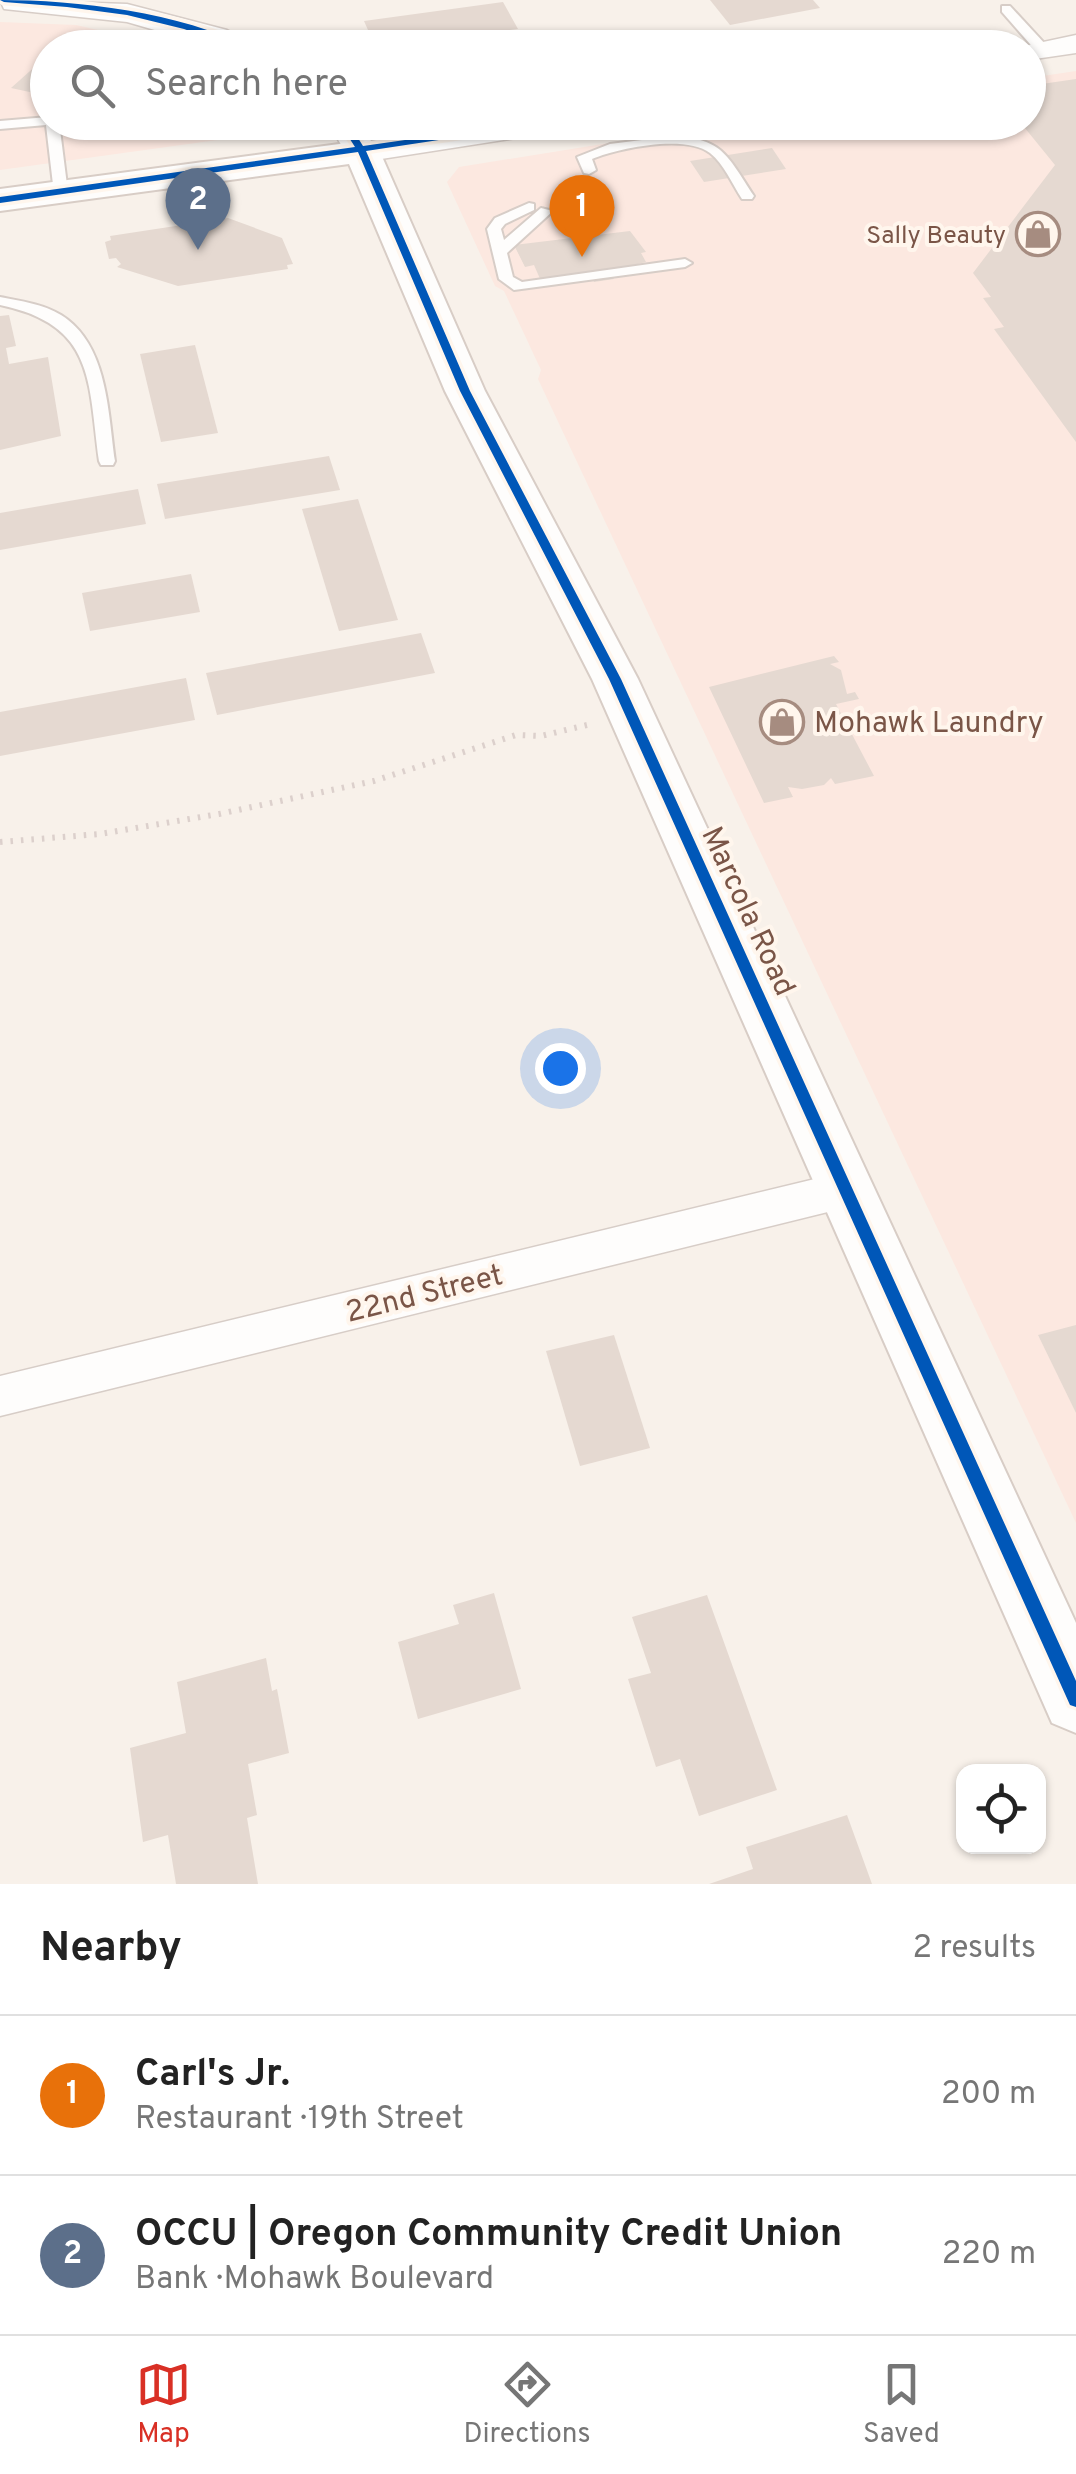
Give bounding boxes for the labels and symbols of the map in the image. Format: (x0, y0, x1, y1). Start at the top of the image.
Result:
pin: 2 (166, 168, 230, 250)
pin: 1 (550, 174, 614, 257)
shop icon: Sally Beauty (1015, 211, 1061, 257)
place label: Sally Beauty (866, 221, 1006, 253)
shop icon: Mohawk Laundry (759, 699, 805, 745)
place label: Mohawk Laundry (814, 706, 1044, 743)
street label: Marcola Road (691, 822, 802, 1003)
your location (535, 1043, 586, 1094)
street label: 22nd Street (342, 1258, 507, 1333)

